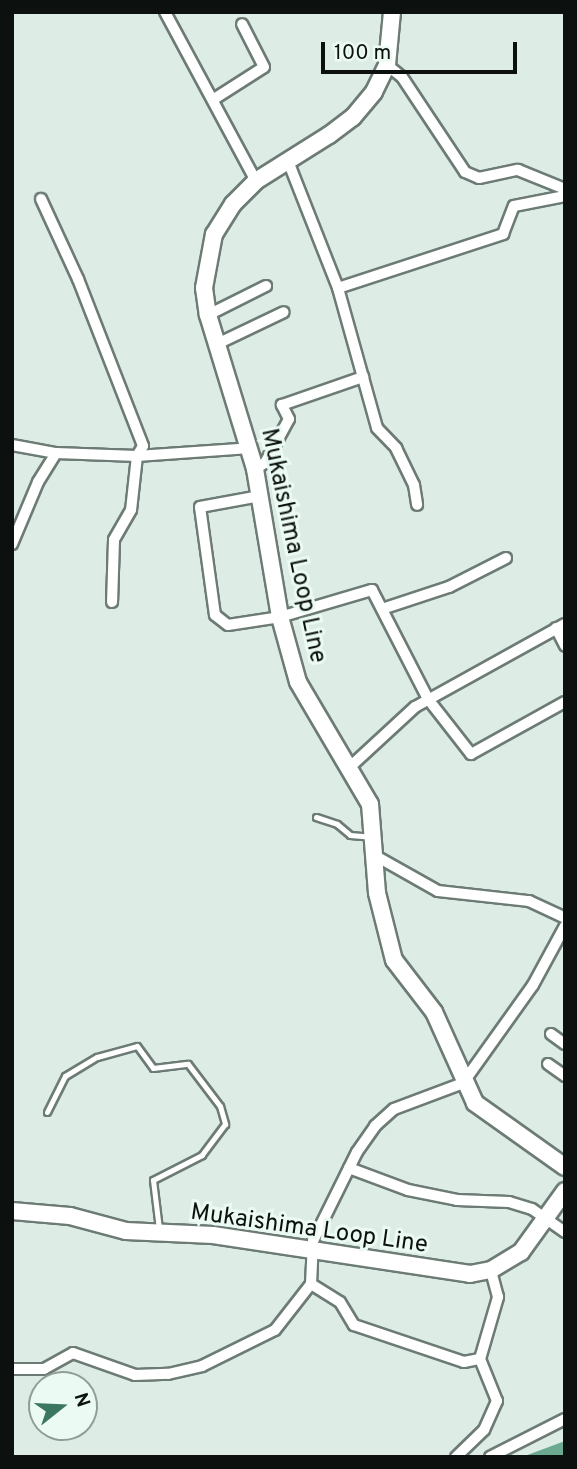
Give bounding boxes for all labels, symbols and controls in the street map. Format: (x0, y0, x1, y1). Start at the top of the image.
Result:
scale bar (325, 28, 521, 72)
text: 100 m (334, 40, 391, 67)
street label: Mukaishima Loop Line (253, 426, 331, 666)
street label: Mukaishima Loop Line (189, 1199, 429, 1261)
north arrow (28, 1371, 98, 1441)
text: N (68, 1390, 95, 1410)

